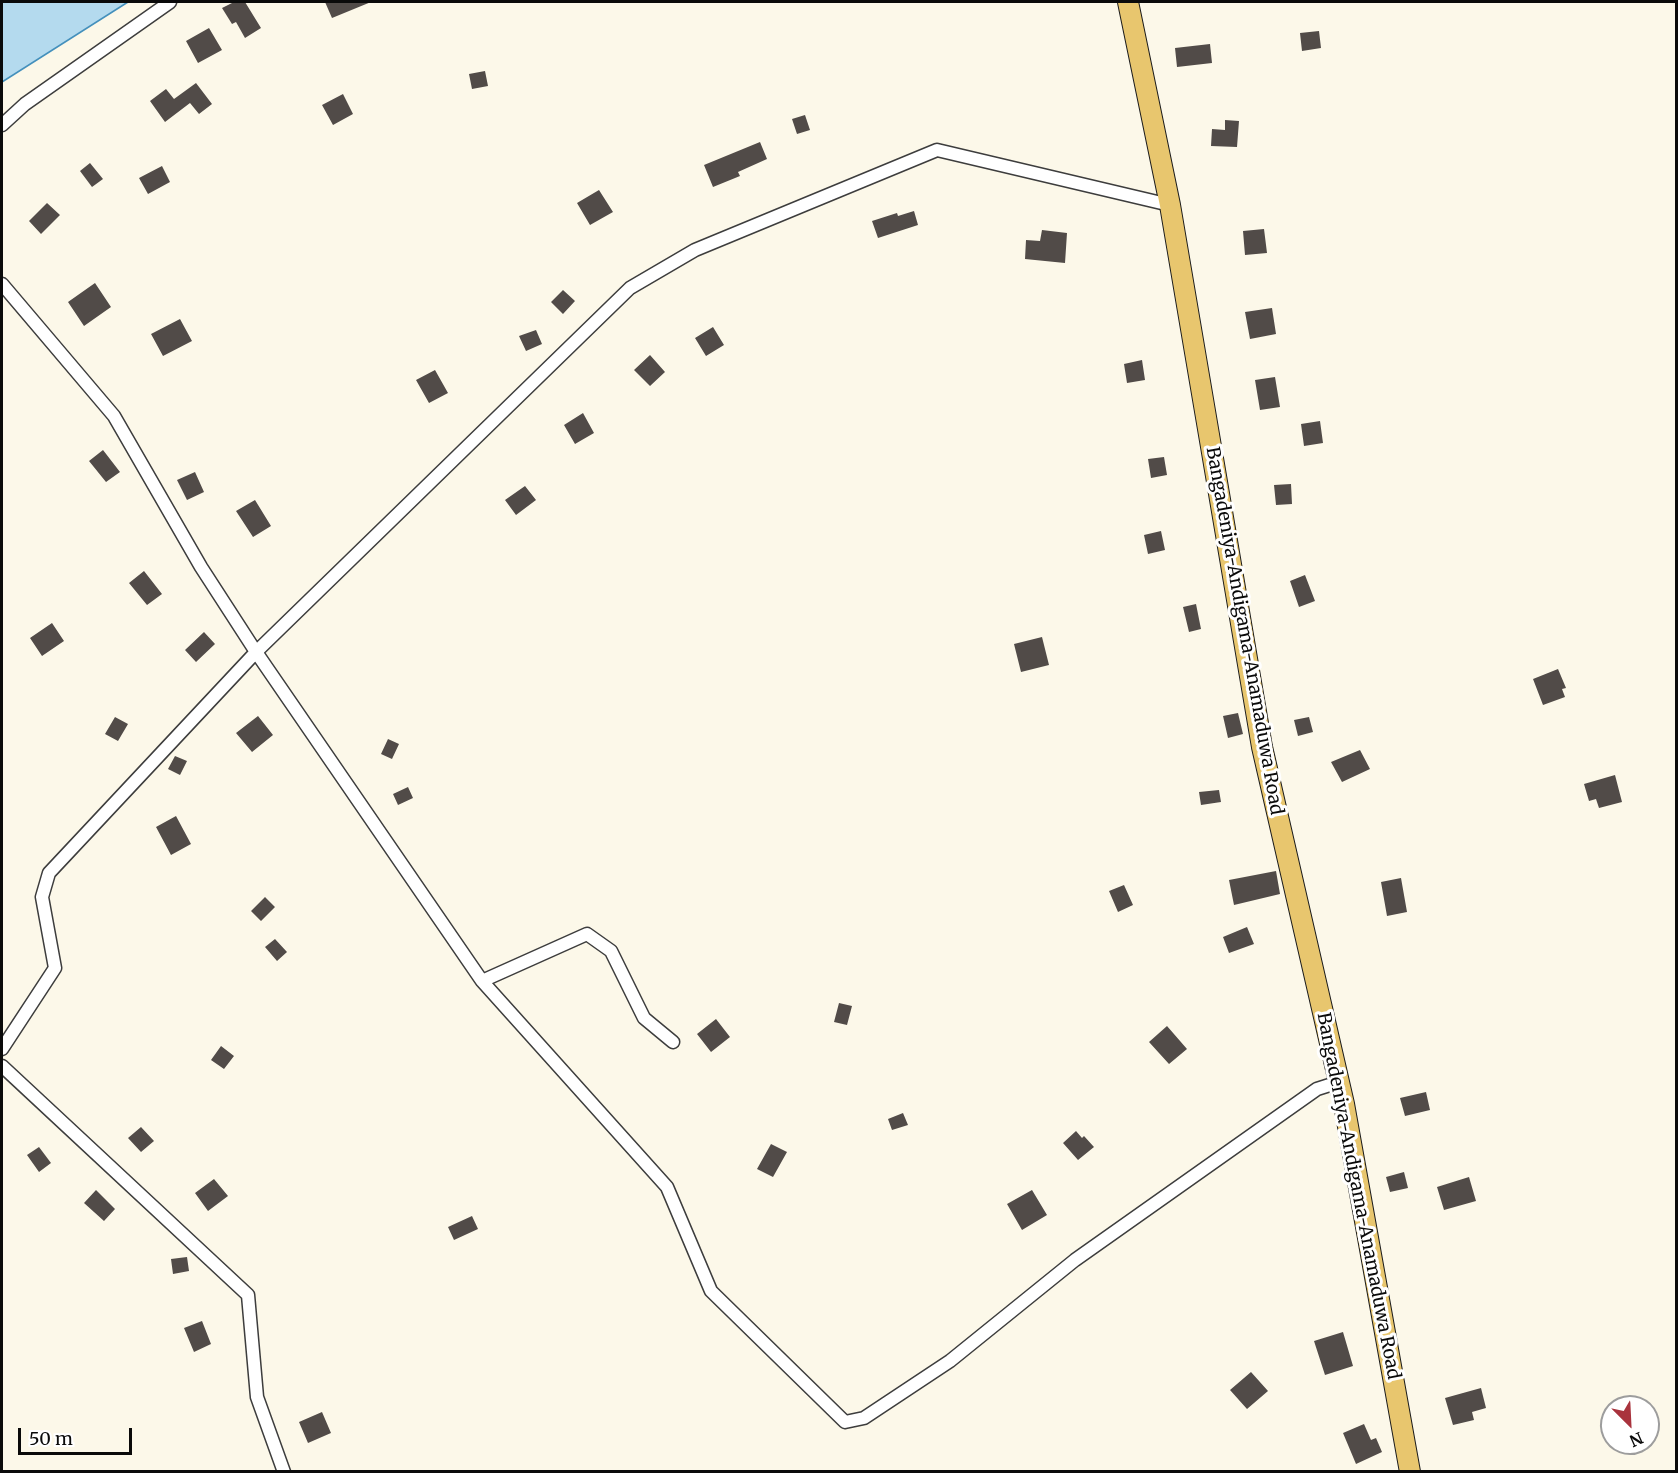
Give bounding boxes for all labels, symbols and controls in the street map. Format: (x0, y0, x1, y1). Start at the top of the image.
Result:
street label: Bangadeniya-Andigama-Anamaduwa Road (1201, 445, 1287, 817)
street label: Bangadeniya-Andigama-Anamaduwa Road (1312, 1011, 1404, 1381)
north arrow (1600, 1395, 1660, 1455)
scale bar (21, 1416, 135, 1454)
text: 50 m (29, 1427, 73, 1450)
text: N (1627, 1428, 1646, 1451)

